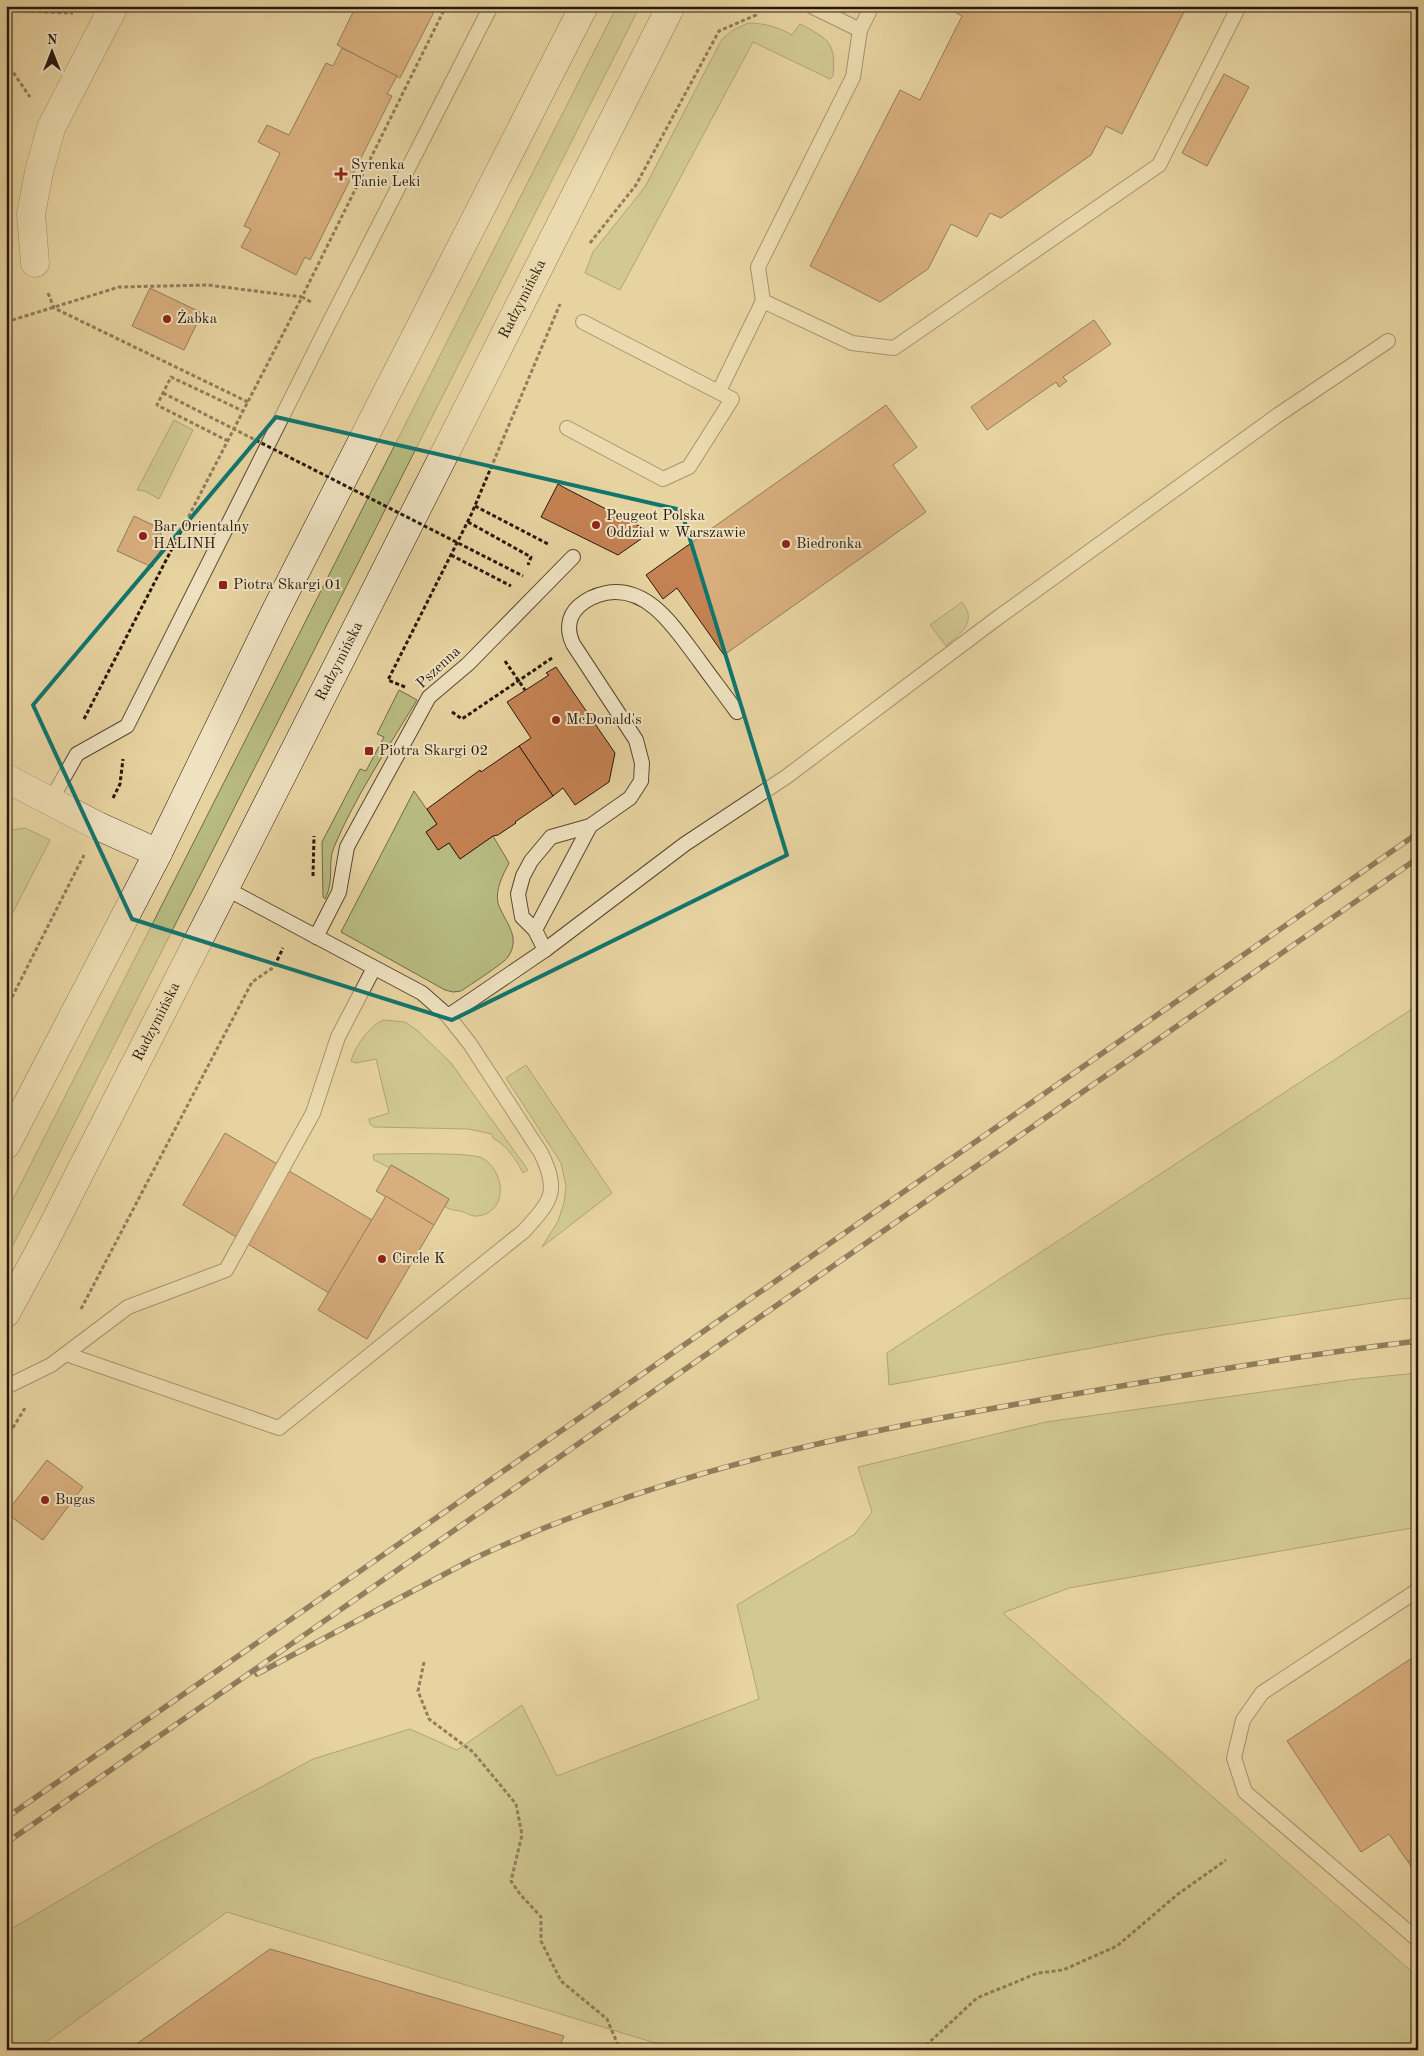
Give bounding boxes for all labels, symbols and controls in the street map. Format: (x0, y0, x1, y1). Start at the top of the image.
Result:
north arrow (28, 28, 78, 78)
text: N (47, 33, 58, 47)
place label: Syrenka Tanie Leki (351, 158, 420, 190)
marker: Syrenka Tanie Leki (335, 168, 347, 180)
street label: Radzymińska (497, 257, 549, 341)
place label: Żabka (177, 309, 218, 327)
marker: Żabka (161, 313, 173, 325)
place label: Peugeot Polska Oddział w Warszawie (606, 509, 746, 541)
marker: Peugeot Polska Oddział w Warszawie (590, 519, 602, 531)
place label: Bar Orientalny HALINH (153, 520, 250, 552)
marker: Bar Orientalny HALINH (137, 530, 149, 542)
place label: Biedronka (796, 537, 863, 552)
marker: Biedronka (780, 538, 792, 550)
place label: Piotra Skargi 01 (233, 578, 342, 593)
marker: Piotra Skargi 01 (217, 579, 229, 591)
street label: Radzymińska (313, 619, 366, 703)
street label: Pszenna (414, 644, 464, 692)
place label: McDonald's (566, 713, 642, 728)
marker: McDonald's (550, 714, 562, 726)
place label: Piotra Skargi 02 (379, 744, 488, 759)
marker: Piotra Skargi 02 (363, 745, 375, 757)
street label: Radzymińska (130, 979, 183, 1064)
place label: Circle K (392, 1252, 445, 1267)
marker: Circle K (376, 1253, 388, 1265)
place label: Bugas (55, 1493, 95, 1508)
marker: Bugas (39, 1494, 51, 1506)

